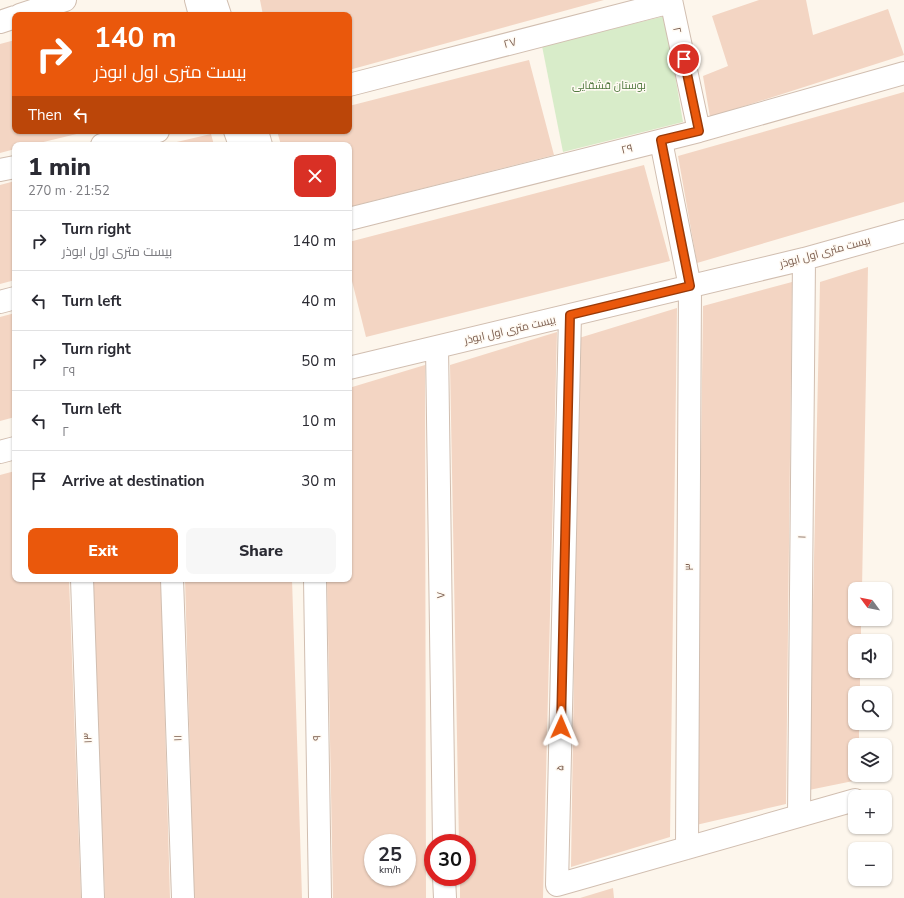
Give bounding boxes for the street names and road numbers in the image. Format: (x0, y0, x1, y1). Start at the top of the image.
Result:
street label: ۲ (669, 26, 685, 35)
street label: ۲۷ (502, 34, 518, 52)
street label: ۲۹ (620, 140, 634, 158)
street label: بیست متری اول ابوذر (777, 233, 872, 272)
street label: بیست متری اول ابوذر (462, 312, 557, 348)
street label: ۱ (794, 535, 810, 539)
street label: ۳ (682, 563, 697, 571)
street label: ۷ (433, 591, 449, 599)
street label: ۱۳ (80, 732, 96, 744)
street label: ۱۱ (170, 734, 186, 742)
street label: ۹ (309, 735, 325, 741)
street label: ۵ (552, 765, 568, 771)

